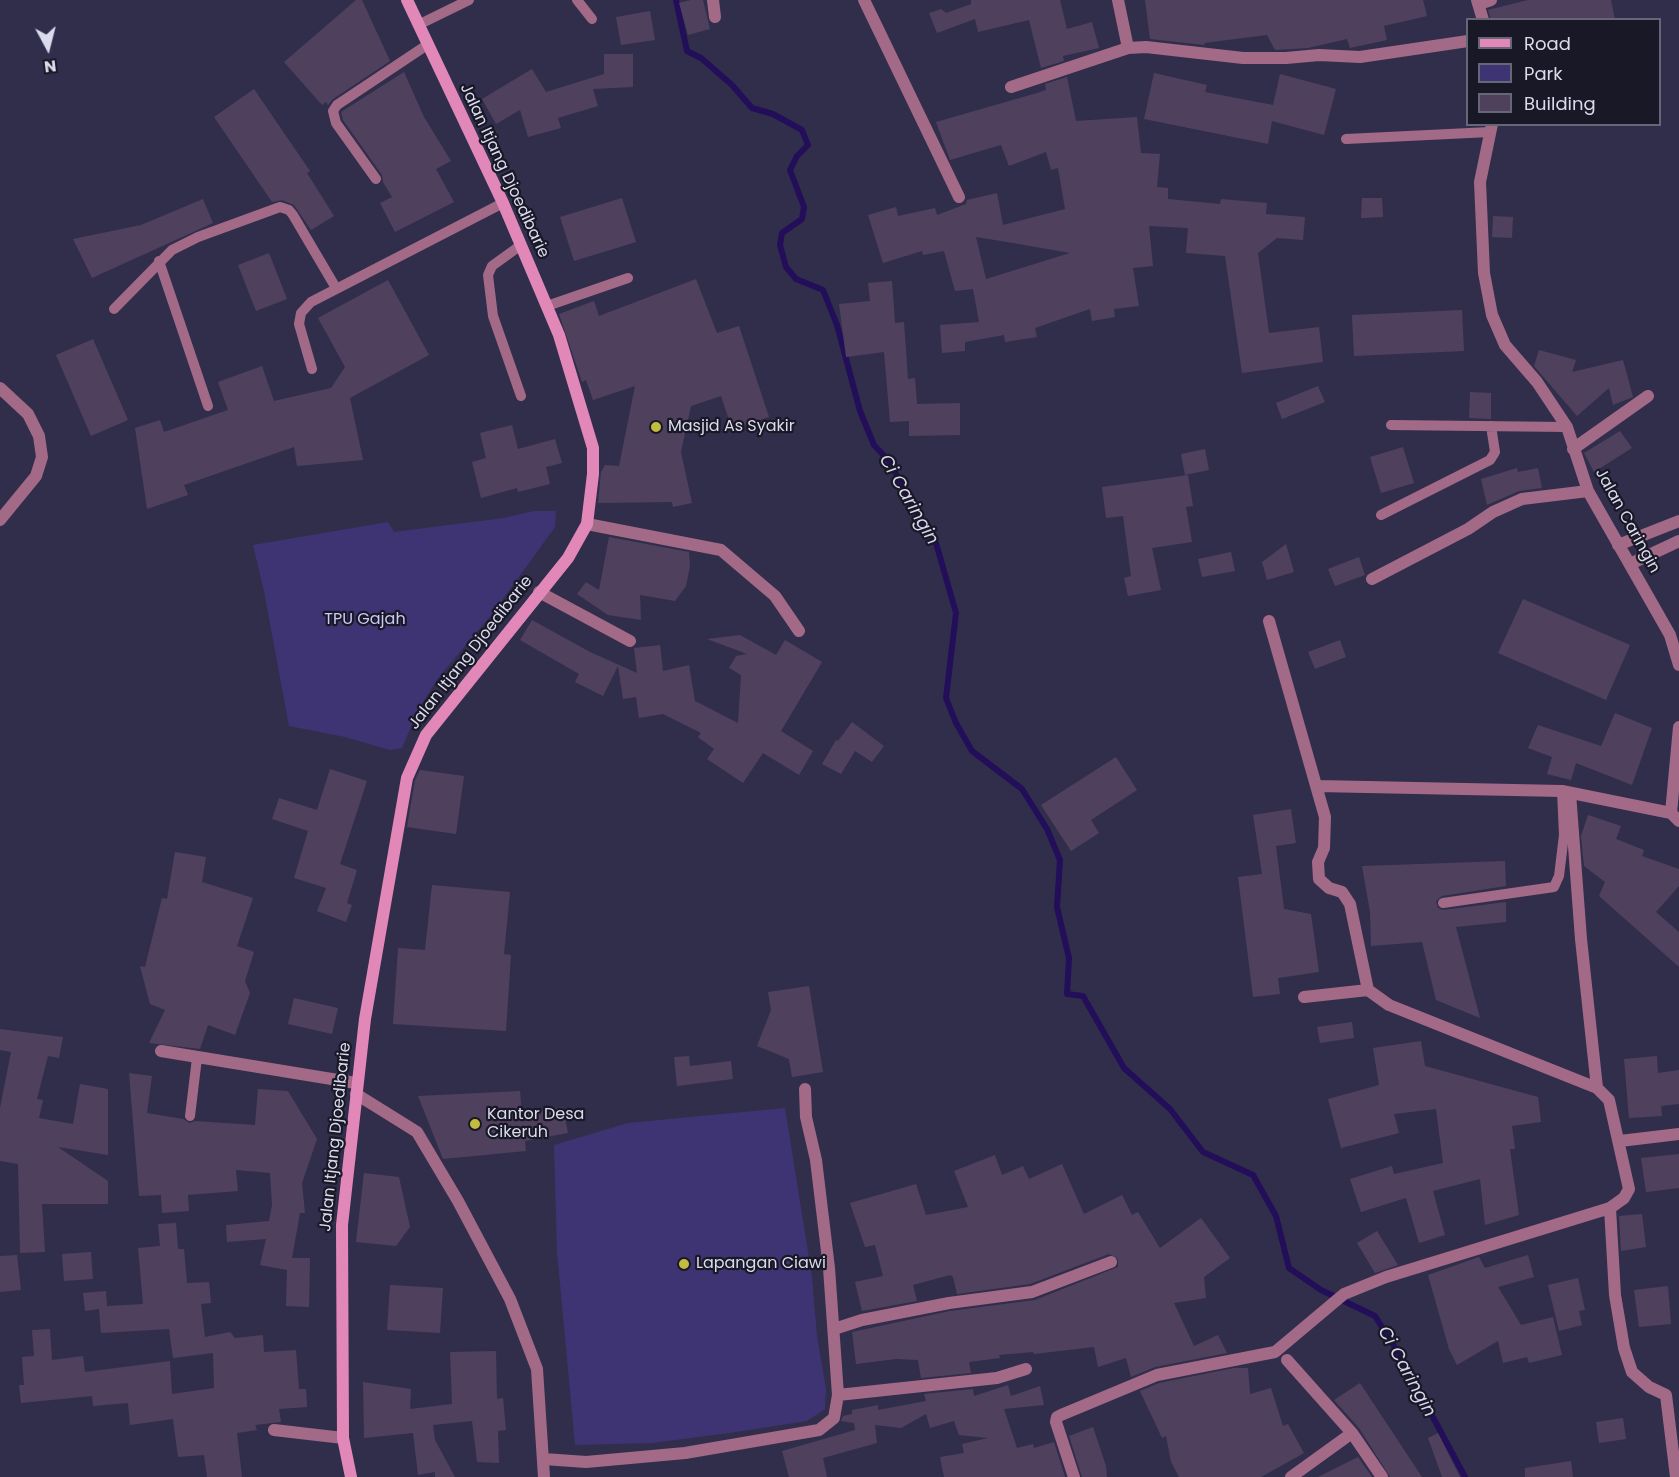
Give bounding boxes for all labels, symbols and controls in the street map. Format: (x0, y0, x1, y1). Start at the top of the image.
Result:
north arrow (18, 18, 78, 78)
legend (1466, 18, 1661, 126)
text: Road (1524, 31, 1571, 56)
text: N (43, 54, 58, 79)
text: Park (1524, 61, 1563, 86)
street label: Jalan Itjang Djoedibarie (455, 81, 553, 261)
text: Building (1524, 91, 1596, 116)
place label: Masjid As Syakir (668, 417, 795, 437)
marker: Masjid As Syakir (649, 420, 663, 434)
water label: Ci Caringin (874, 451, 942, 549)
street label: Jalan Caringin (1590, 465, 1664, 577)
street label: Jalan Itjang Djoedibarie (405, 572, 537, 734)
park label: TPU Gajah (324, 610, 406, 630)
street label: Jalan Itjang Djoedibarie (317, 1041, 355, 1233)
place label: Kantor Desa Cikeruh (487, 1105, 584, 1143)
marker: Kantor Desa Cikeruh (468, 1117, 482, 1131)
place label: Lapangan Ciawi (696, 1254, 826, 1274)
marker: Lapangan Ciawi (677, 1257, 691, 1271)
water label: Ci Caringin (1372, 1323, 1440, 1421)

